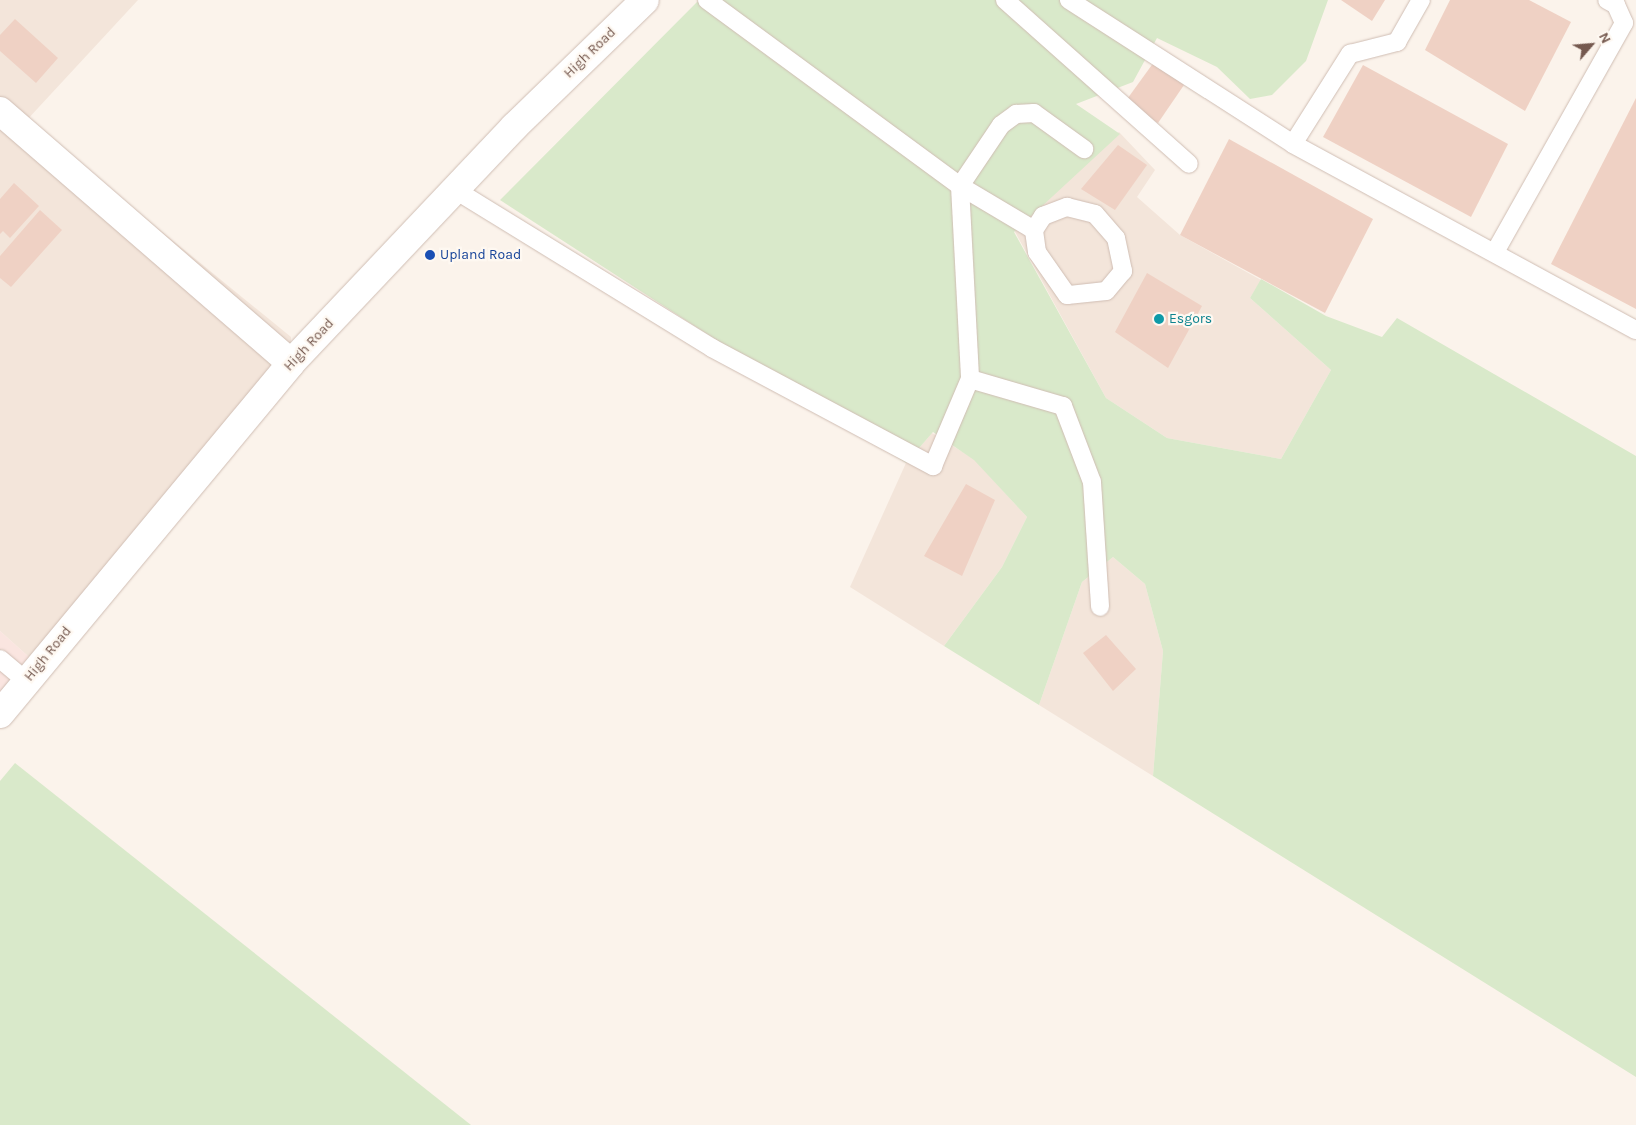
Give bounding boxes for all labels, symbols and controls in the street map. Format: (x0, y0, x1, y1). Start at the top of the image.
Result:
north arrow (1566, 20, 1616, 70)
street label: High Road (561, 24, 619, 82)
text: N (1595, 30, 1615, 46)
place label: Upland Road (440, 247, 521, 263)
marker: Upland Road (424, 249, 436, 261)
place label: Esgors (1169, 311, 1212, 327)
marker: Esgors (1153, 313, 1165, 325)
street label: High Road (281, 315, 337, 375)
street label: High Road (21, 623, 75, 685)

